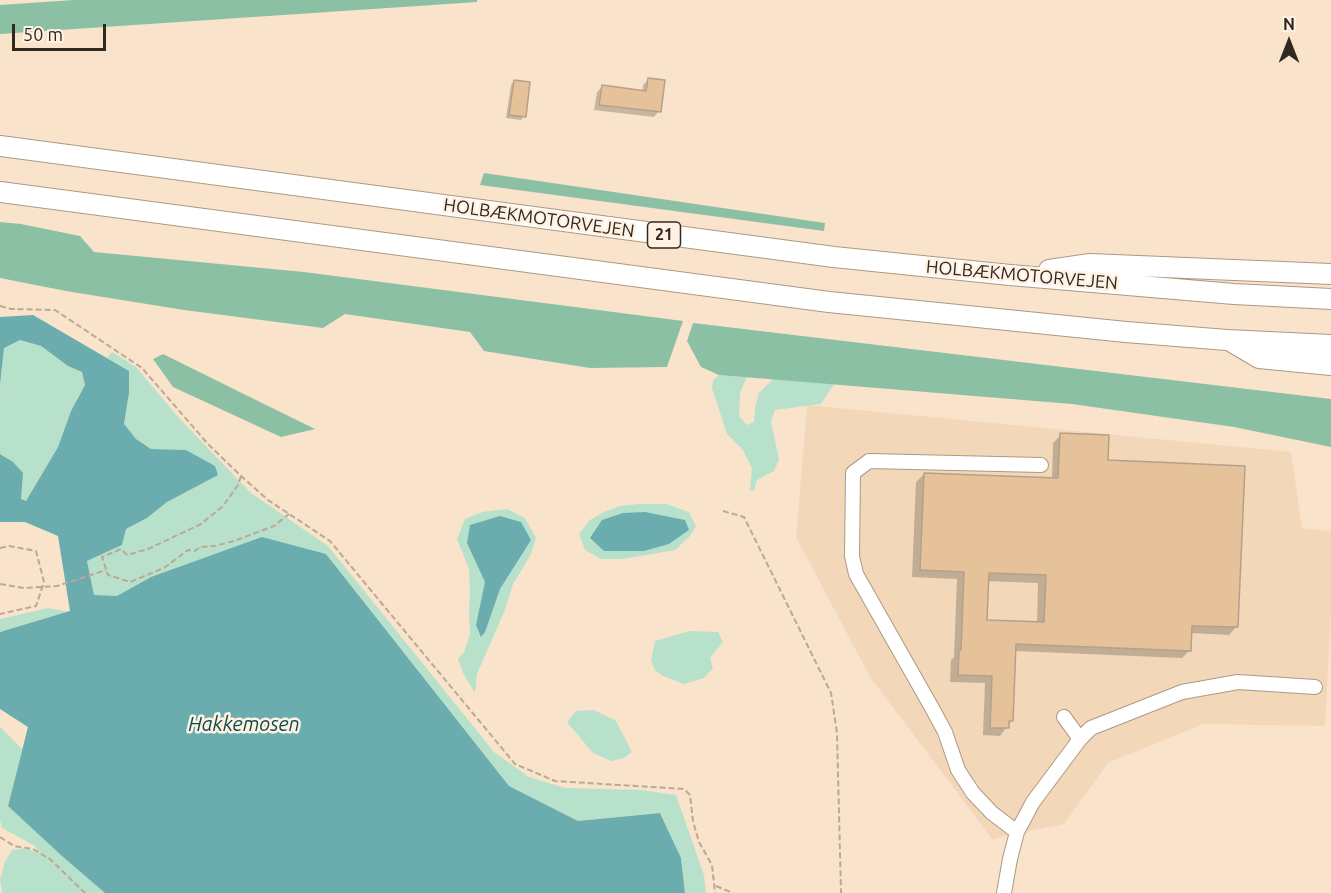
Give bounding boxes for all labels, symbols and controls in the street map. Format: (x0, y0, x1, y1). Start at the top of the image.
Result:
scale bar (15, 12, 110, 50)
north arrow (1259, 12, 1319, 72)
text: N (1283, 15, 1295, 33)
text: 50 m (23, 24, 63, 44)
street label: HOLBÆKMOTORVEJEN (442, 194, 636, 242)
road number: 21 (648, 222, 680, 248)
street label: HOLBÆKMOTORVEJEN (925, 256, 1119, 294)
water label: Hakkemosen (188, 712, 300, 736)

